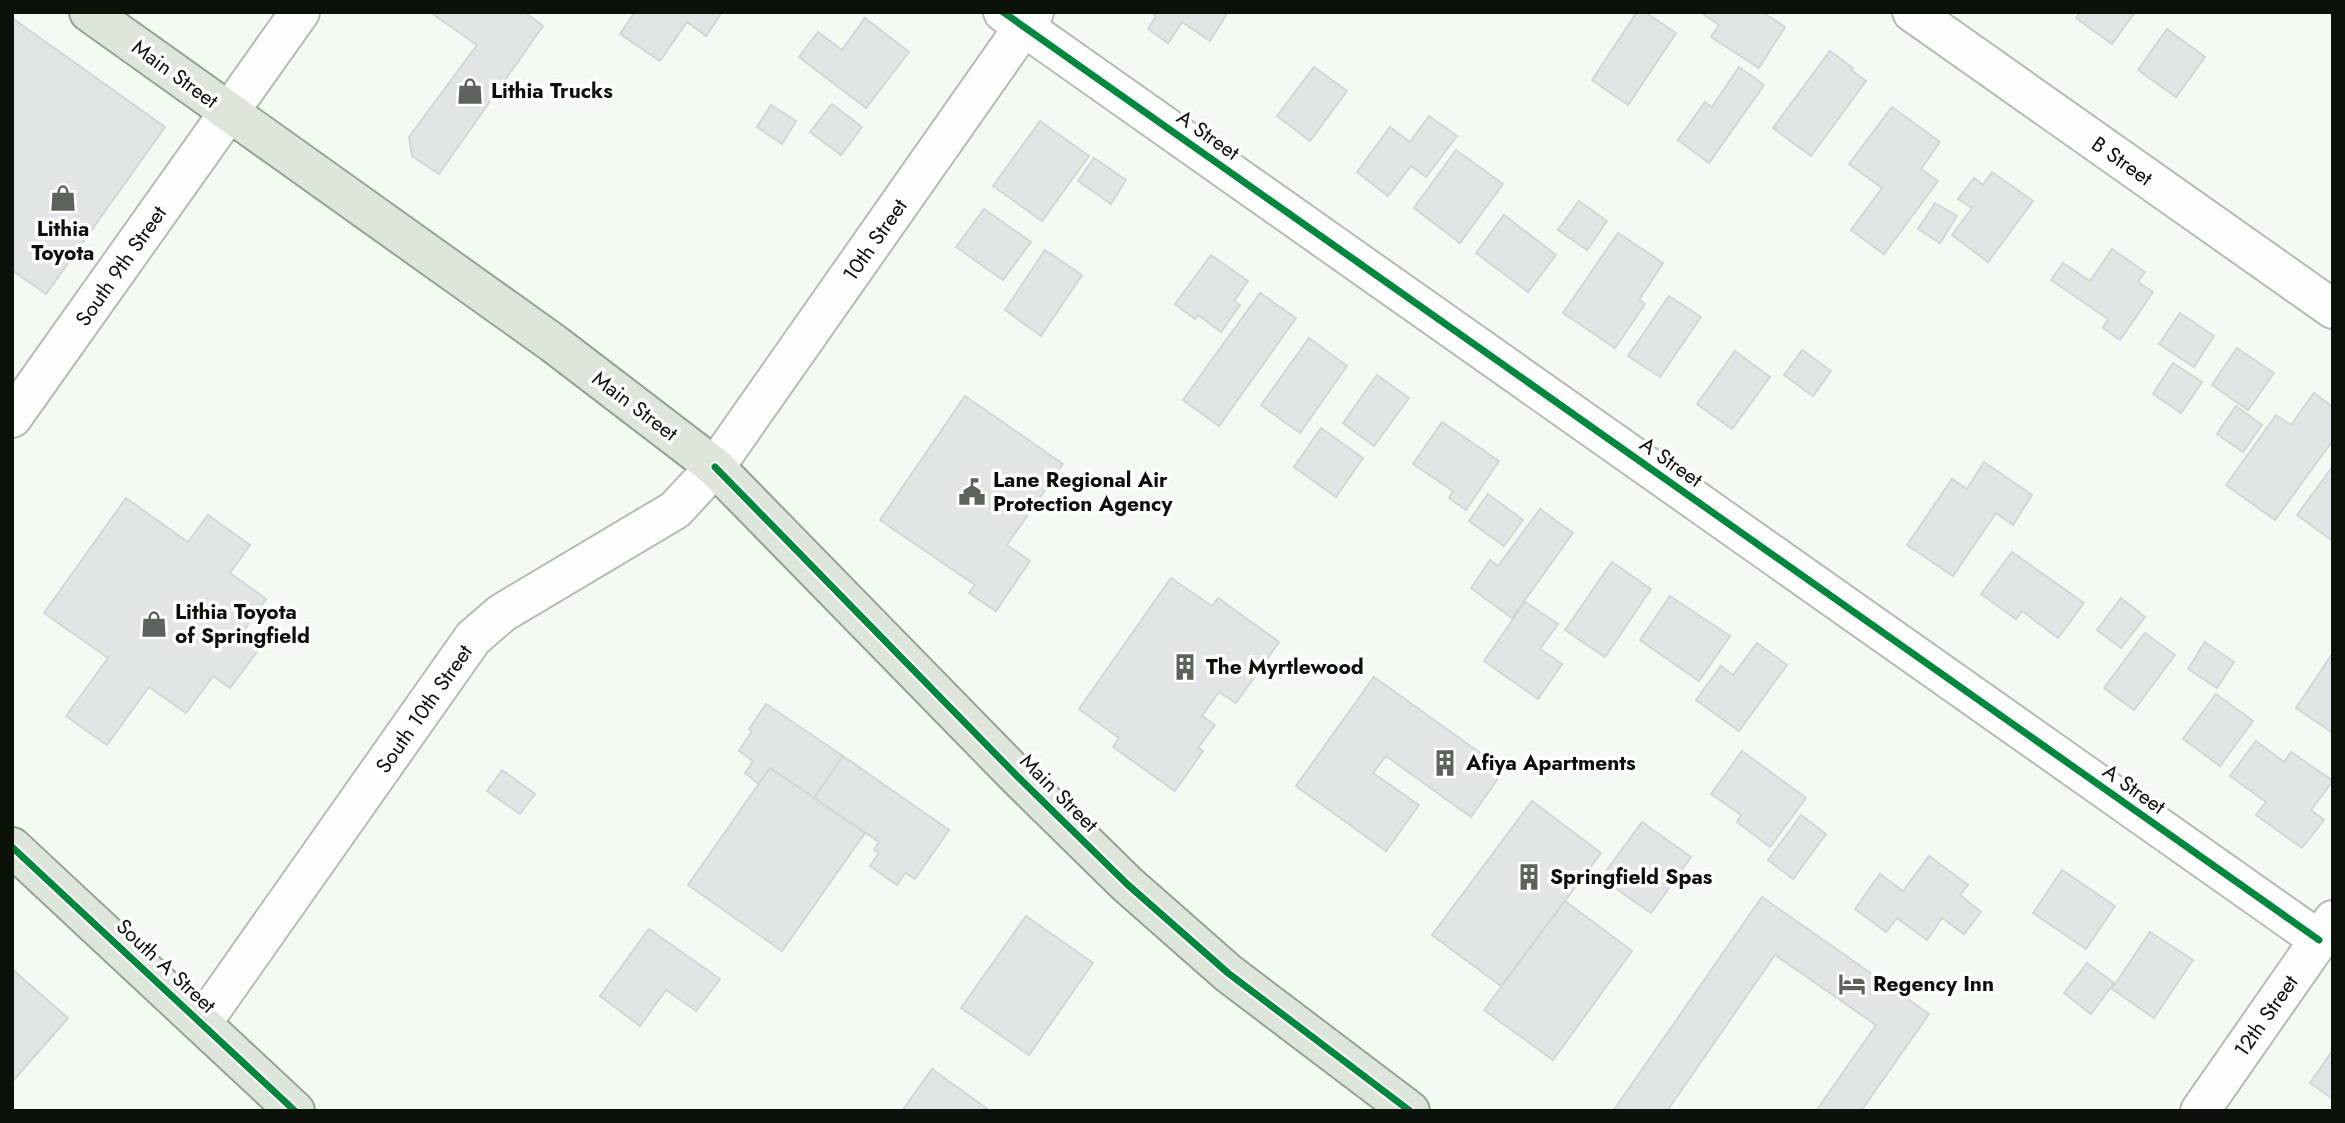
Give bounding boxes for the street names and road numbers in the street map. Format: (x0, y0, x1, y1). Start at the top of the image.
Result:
street label: Main Street (126, 32, 224, 116)
street label: A Street (1171, 103, 1245, 167)
street label: B Street (2085, 129, 2159, 193)
street label: 10th Street (836, 193, 914, 287)
street label: South 9th Street (68, 200, 174, 332)
street label: Main Street (586, 364, 684, 448)
street label: A Street (1634, 430, 1708, 494)
street label: South 10th Street (368, 639, 480, 779)
street label: Main Street (1013, 747, 1105, 839)
street label: A Street (2097, 757, 2171, 821)
street label: South A Street (109, 912, 223, 1020)
street label: 12th Street (2227, 969, 2305, 1063)

